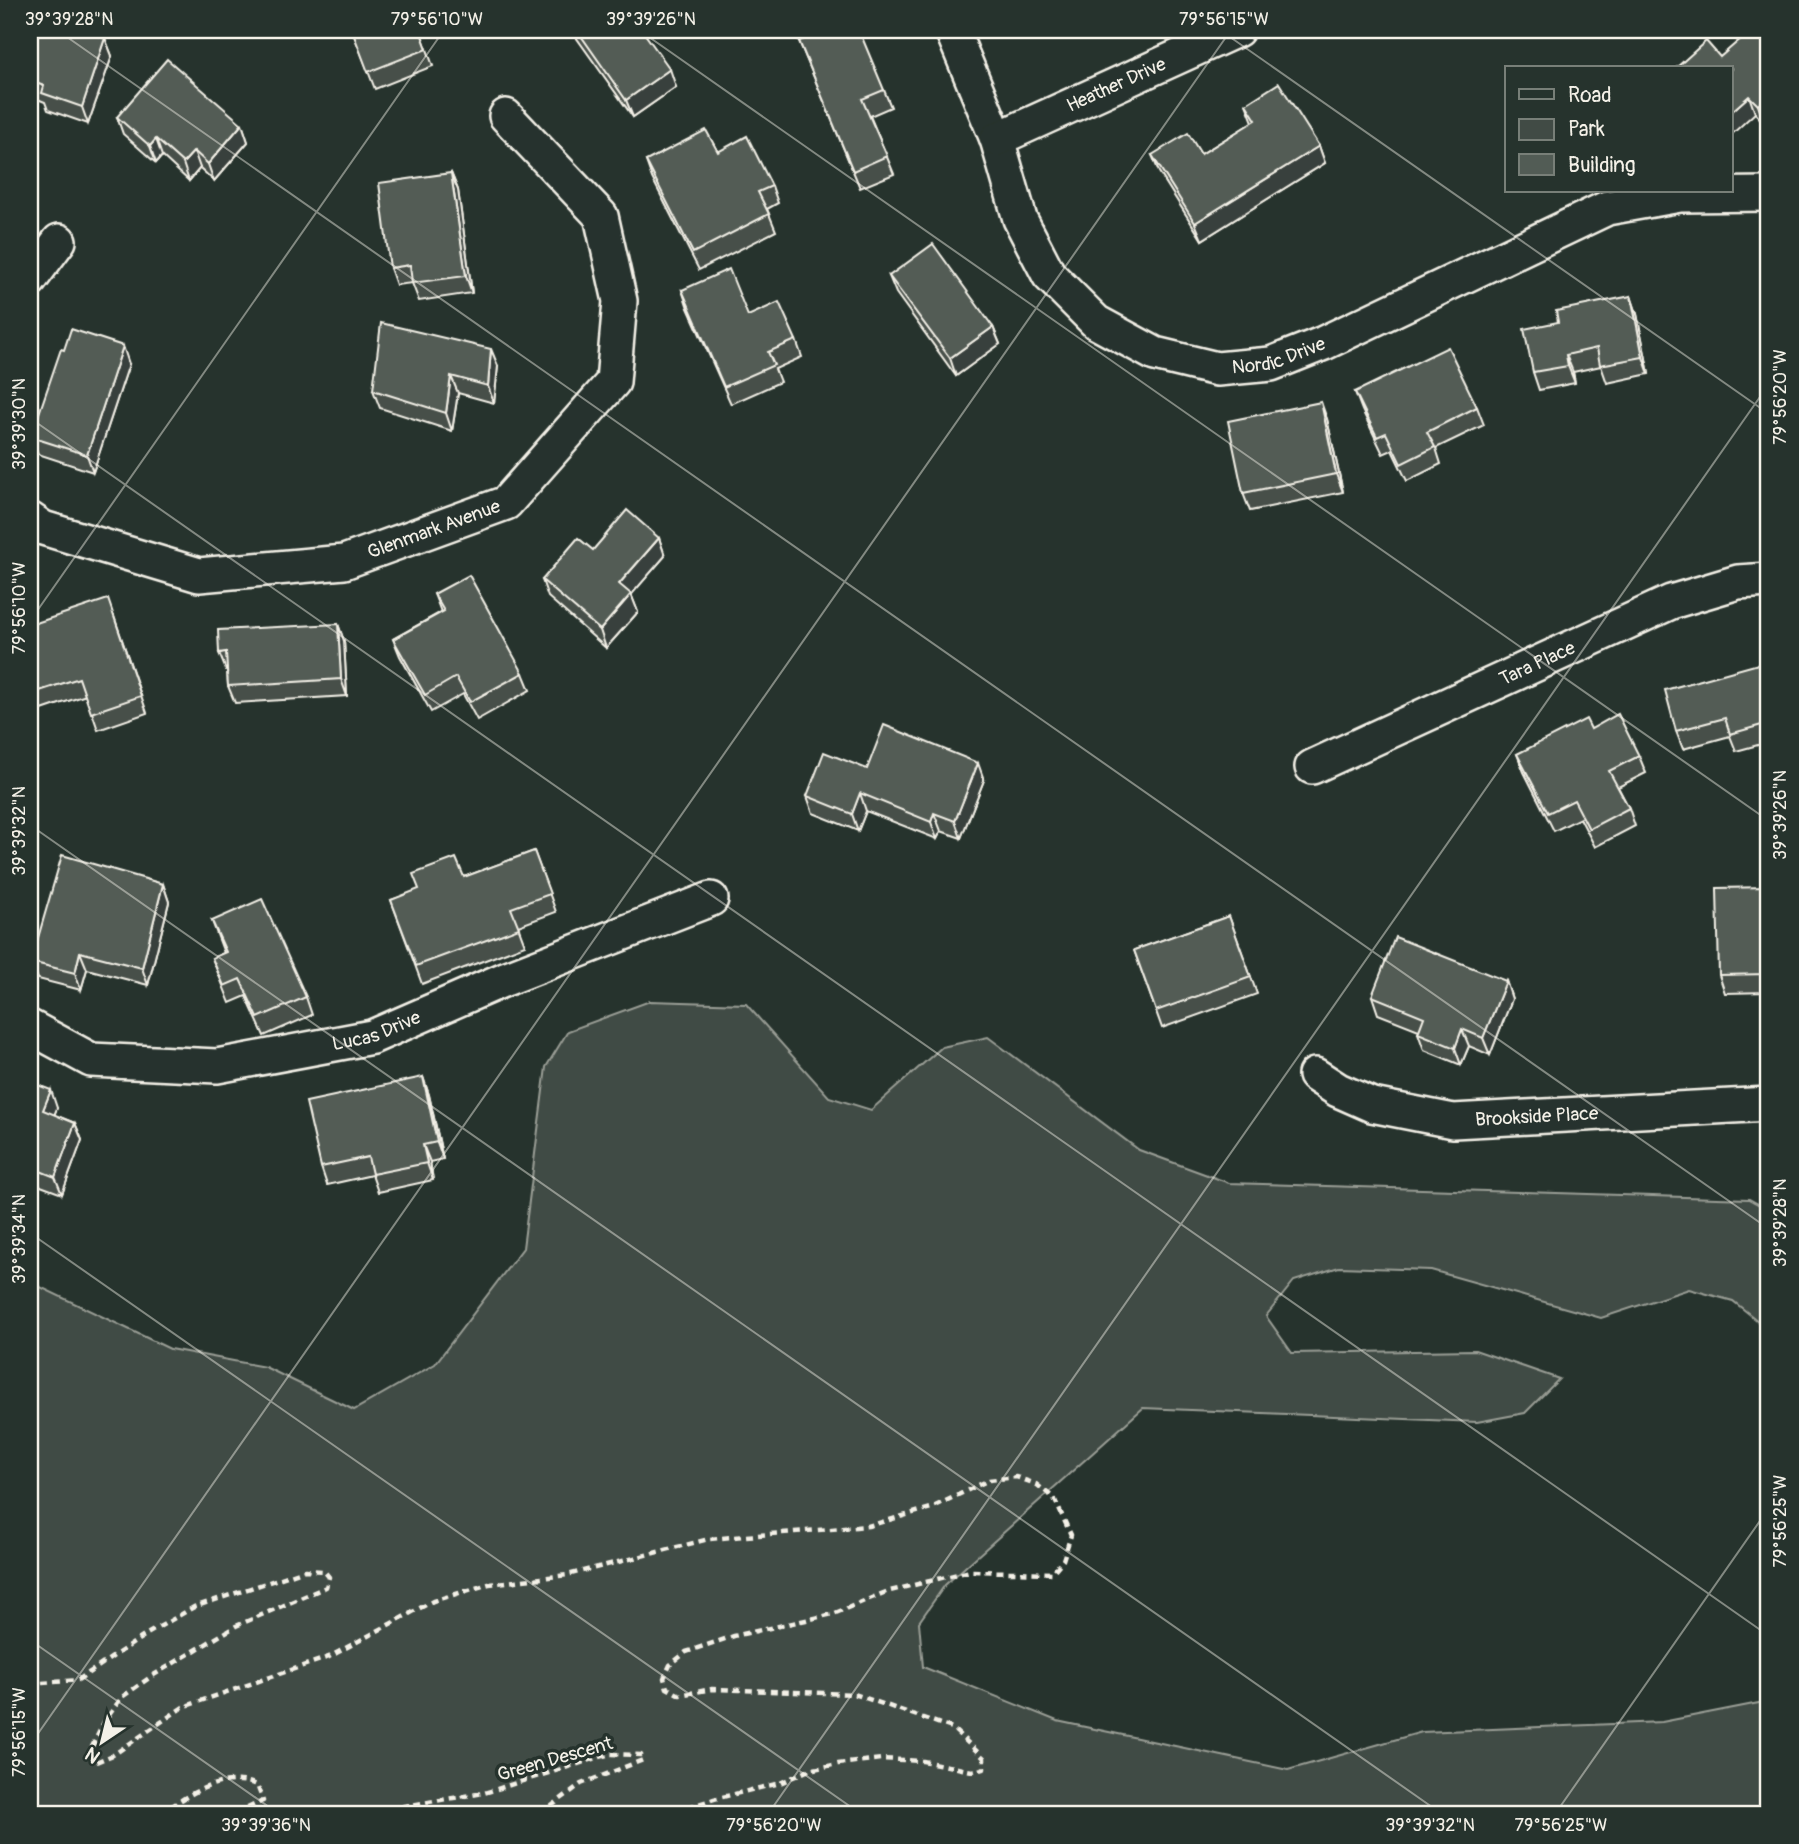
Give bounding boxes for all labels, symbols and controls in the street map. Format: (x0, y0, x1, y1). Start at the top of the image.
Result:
text: 39°39'28"N (25, 8, 113, 31)
text: 79°56'10"W (391, 8, 483, 31)
text: 39°39'26"N (606, 8, 696, 31)
text: 79°56'15"W (1179, 8, 1269, 31)
street label: Heather Drive (1063, 52, 1170, 118)
legend (1505, 66, 1732, 192)
text: Road (1568, 82, 1612, 109)
text: Park (1568, 116, 1605, 143)
text: Building (1568, 152, 1635, 179)
street label: Nordic Drive (1231, 331, 1329, 380)
text: 79°56'20"W (1769, 349, 1792, 445)
text: 39°39'30"N (8, 378, 31, 470)
street label: Glenmark Avenue (364, 494, 504, 564)
text: 79°56'10"W (8, 562, 31, 654)
street label: Tara Place (1496, 635, 1580, 691)
text: 39°39'26"N (1769, 770, 1792, 860)
text: 39°39'32"N (8, 786, 31, 876)
street label: Lucas Drive (330, 1005, 425, 1056)
street label: Brookside Place (1474, 1101, 1600, 1132)
text: 39°39'28"N (1769, 1179, 1792, 1267)
text: 39°39'34"N (8, 1194, 31, 1284)
text: 79°56'25"W (1769, 1475, 1792, 1567)
text: 79°56'15"W (8, 1687, 31, 1777)
north arrow (66, 1708, 136, 1778)
street label: Green Descent (495, 1731, 616, 1787)
text: N (81, 1742, 105, 1769)
text: 39°39'36"N (221, 1814, 311, 1837)
text: 79°56'20"W (726, 1814, 822, 1837)
text: 39°39'32"N (1385, 1814, 1475, 1837)
text: 79°56'25"W (1515, 1814, 1607, 1837)

